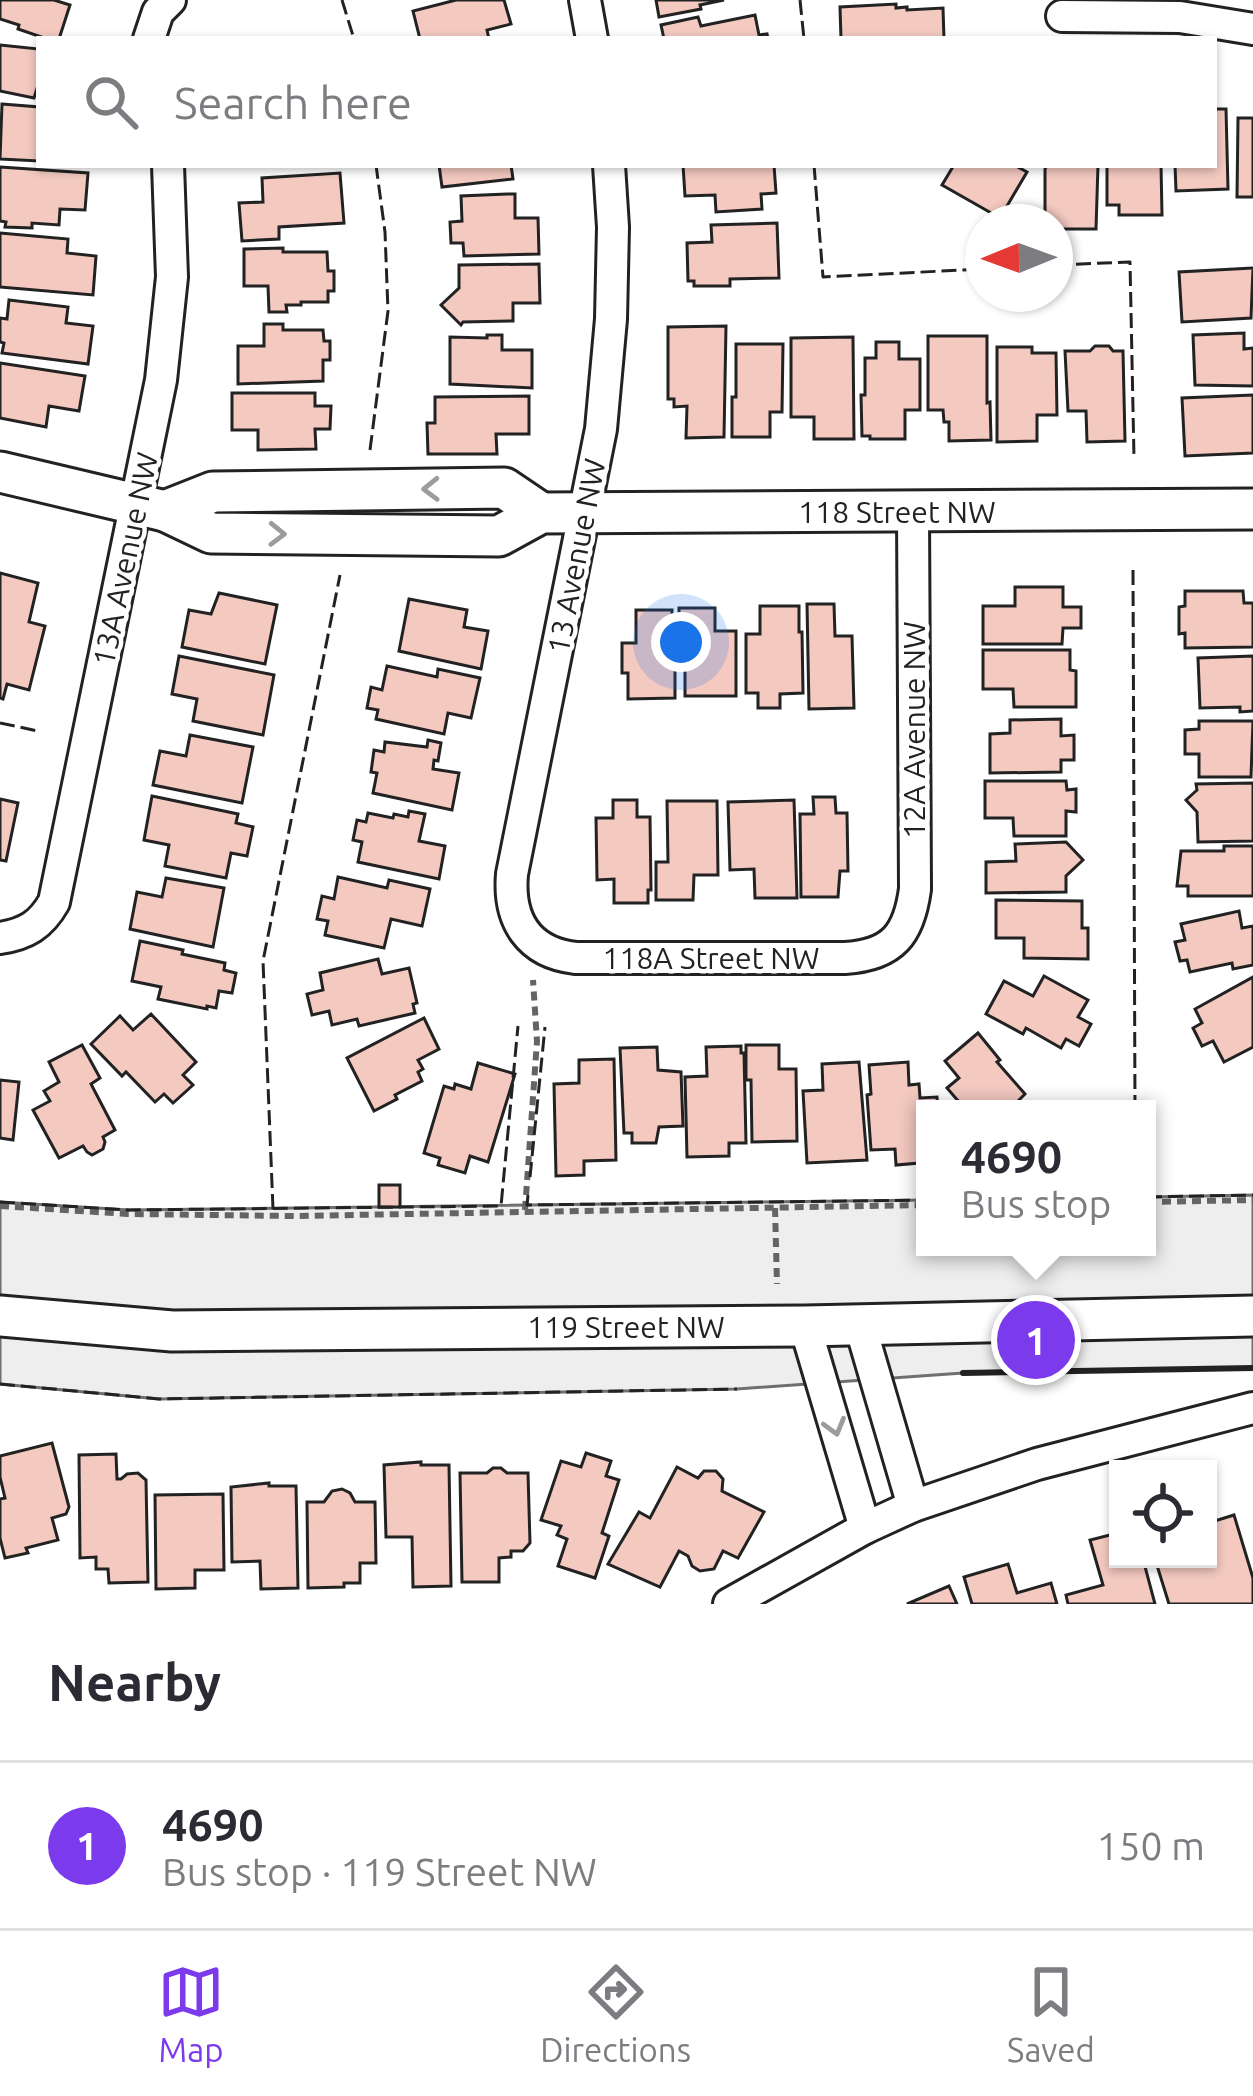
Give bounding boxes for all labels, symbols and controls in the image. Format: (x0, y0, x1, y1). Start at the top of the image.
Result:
search box (36, 36, 1217, 168)
icon: search (78, 69, 144, 135)
text: Search here (174, 77, 412, 128)
north arrow (965, 204, 1073, 312)
street label: 13A Avenue NW (86, 449, 164, 669)
street label: 13 Avenue NW (540, 456, 612, 656)
one-way arrow (421, 476, 439, 502)
street label: 118 Street NW (798, 495, 996, 529)
one-way arrow (269, 521, 287, 547)
your location (651, 612, 711, 672)
street label: 12A Avenue NW (897, 621, 931, 839)
street label: 118A Street NW (603, 941, 819, 975)
popup (916, 1100, 1156, 1256)
text: 4690 (961, 1131, 1062, 1182)
text: Bus stop (961, 1182, 1111, 1225)
pin: 1 (997, 1295, 1075, 1385)
street label: 119 Street NW (527, 1310, 725, 1344)
one-way arrow (821, 1416, 846, 1437)
map controls (1109, 1460, 1217, 1568)
button: locate (1109, 1460, 1217, 1568)
text: Nearby (48, 1653, 221, 1711)
text: 4690 (162, 1799, 264, 1850)
text: 1 (76, 1824, 98, 1867)
text: 150 m (1096, 1824, 1205, 1867)
text: Bus stop · 119 Street NW (162, 1850, 597, 1893)
tab: Map (158, 1959, 224, 2068)
tab: Directions (540, 1959, 691, 2068)
tab: Saved (1007, 1959, 1095, 2068)

